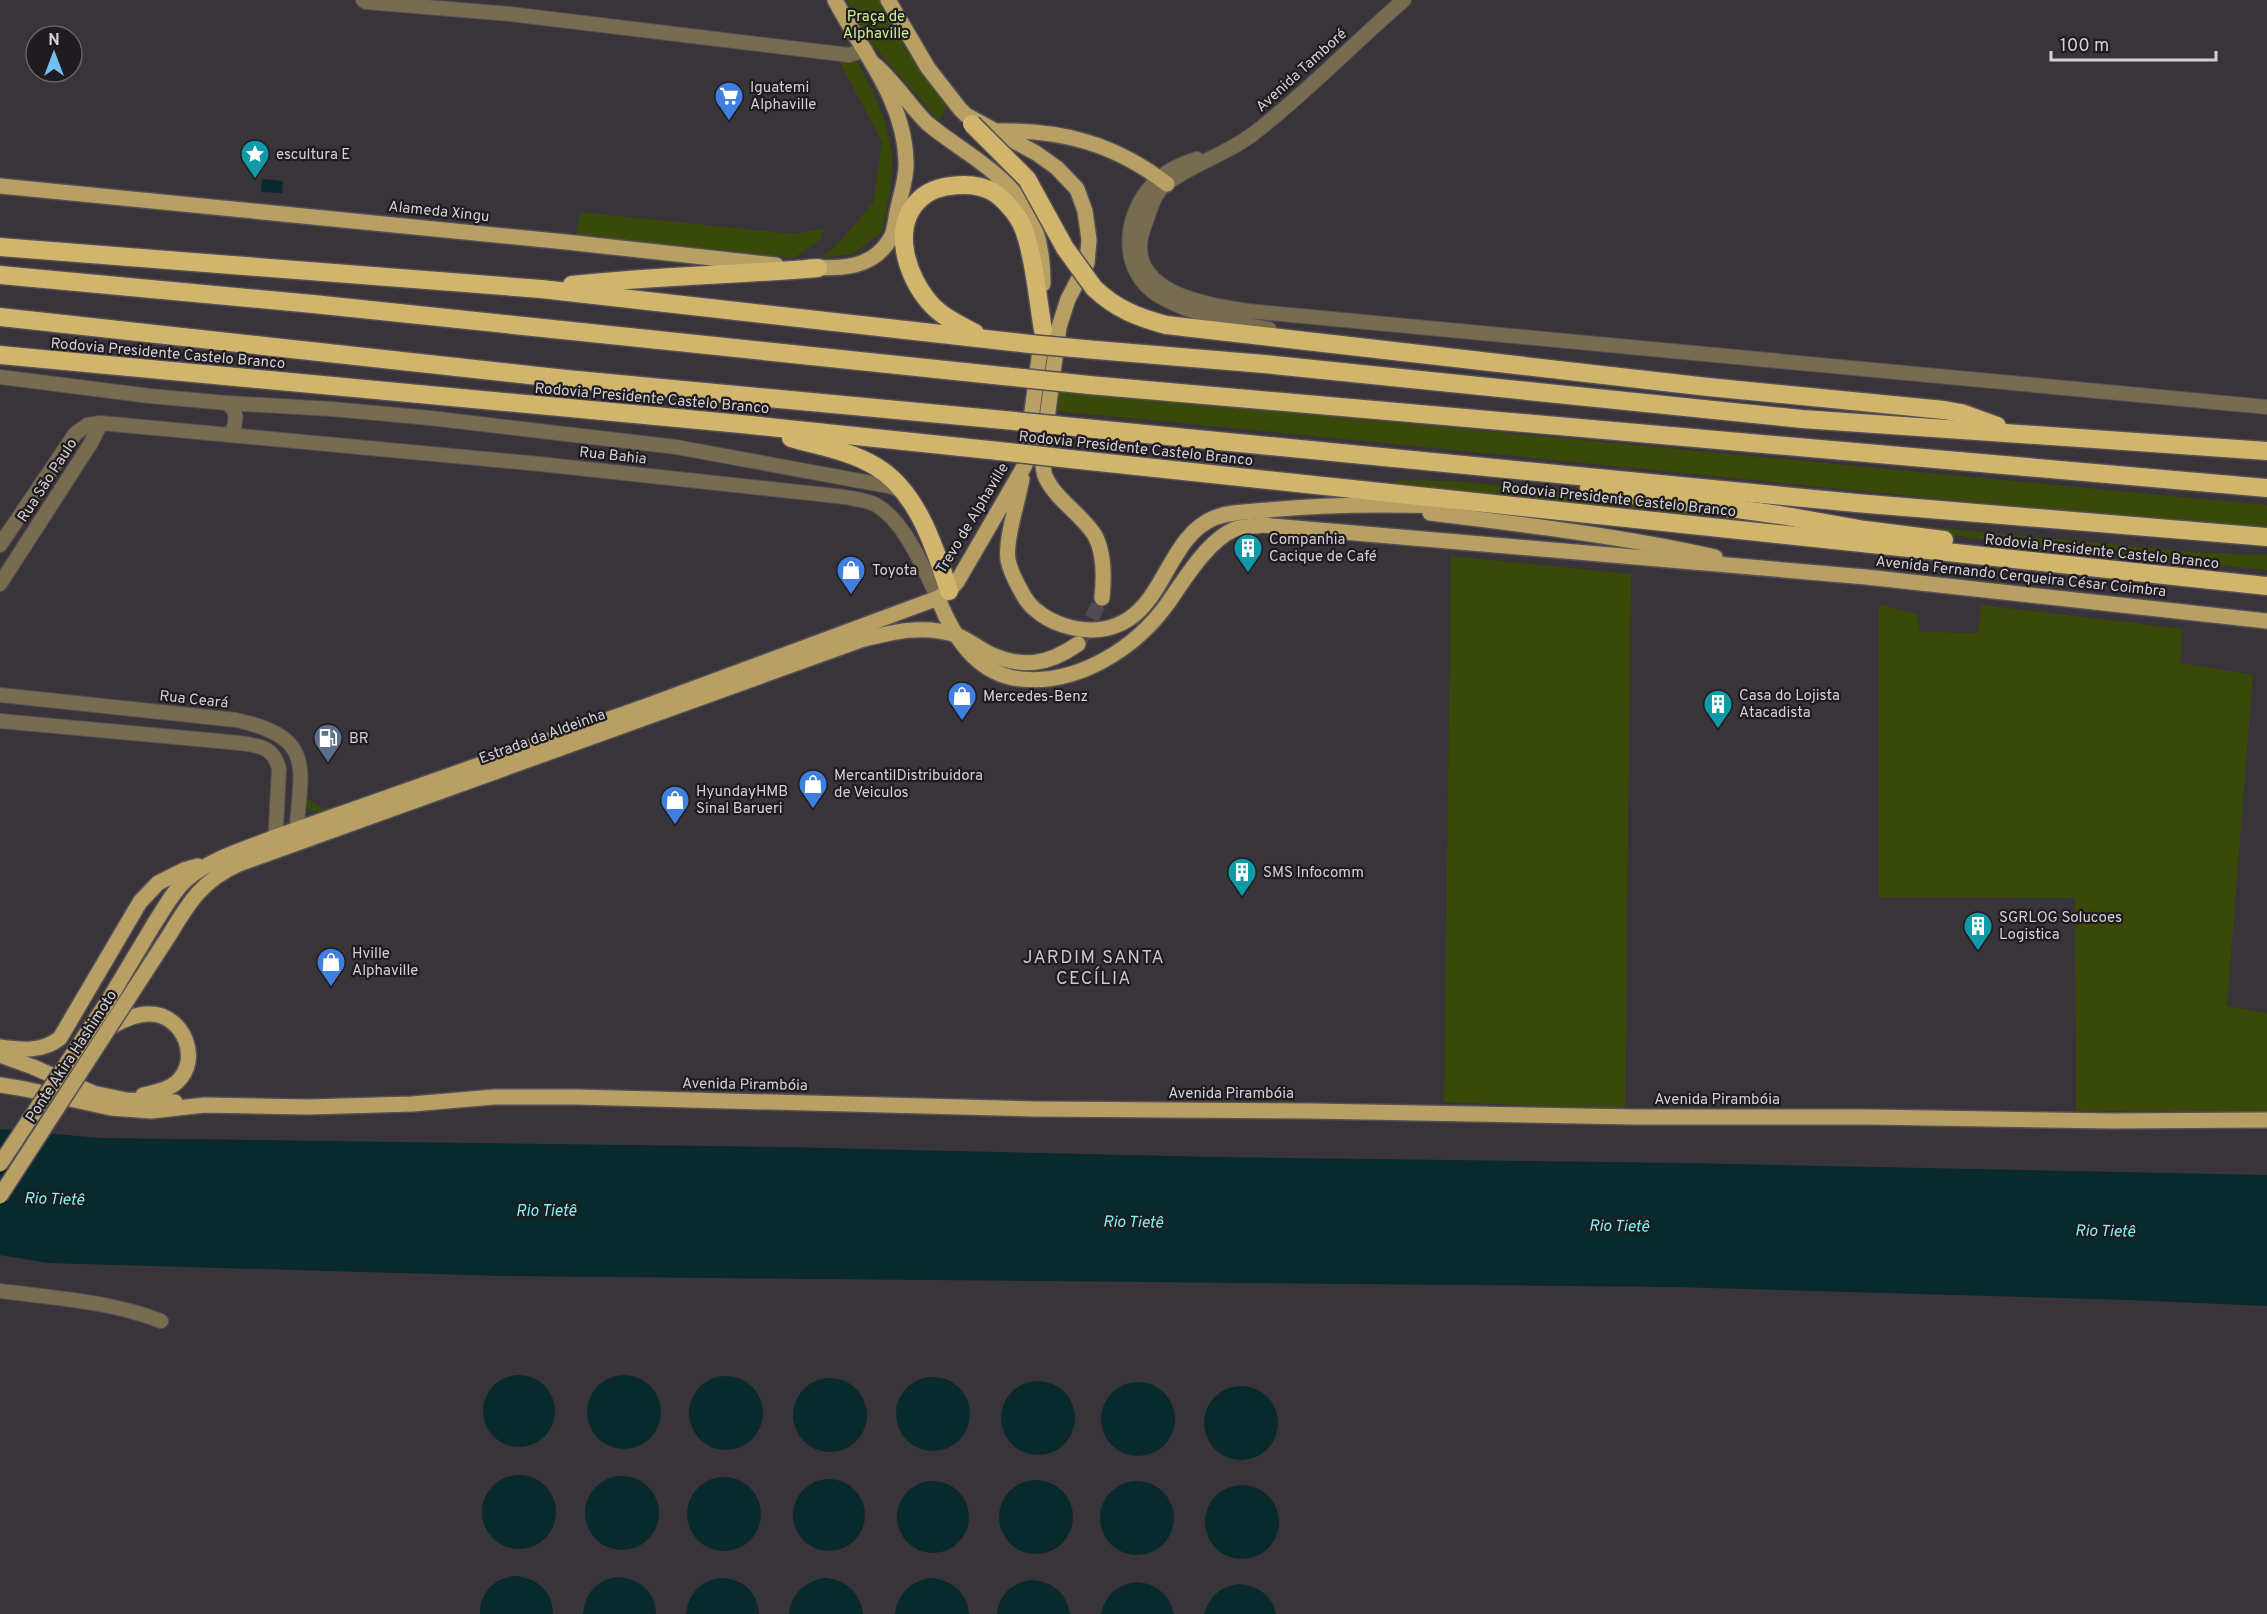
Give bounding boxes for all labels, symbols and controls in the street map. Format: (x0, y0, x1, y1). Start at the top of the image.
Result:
park label: Praça de Alphaville (843, 8, 909, 44)
north arrow (24, 24, 84, 84)
scale bar (2051, 24, 2216, 62)
street label: Avenida Tamboré (1253, 25, 1351, 117)
text: N (48, 31, 60, 51)
text: 100 m (2060, 35, 2109, 58)
place label: Iguatemi Alphaville (750, 79, 816, 115)
supermarket icon: Iguatemi Alphaville (713, 80, 745, 122)
place icon: escultura E (239, 138, 271, 180)
place label: escultura E (276, 146, 350, 165)
street label: Alameda Xingu (387, 198, 490, 227)
street label: Rodovia Presidente Castelo Branco (50, 335, 286, 374)
street label: Rodovia Presidente Castelo Branco (534, 380, 770, 419)
street label: Rodovia Presidente Castelo Branco (1018, 428, 1254, 471)
street label: Rua São Paulo (14, 435, 82, 526)
street label: Rua Bahia (578, 444, 648, 469)
street label: Trevo de Alphaville (933, 460, 1014, 578)
street label: Rodovia Presidente Castelo Branco (1501, 479, 1737, 522)
place label: Companhia Cacique de Café (1269, 531, 1377, 567)
street label: Rodovia Presidente Castelo Branco (1984, 531, 2220, 574)
building icon: Companhia Cacique de Café (1232, 532, 1264, 574)
street label: Avenida Fernando Cerqueira César Coimbra (1875, 553, 2167, 602)
shop icon: Toyota (835, 554, 867, 596)
place label: Toyota (872, 562, 917, 581)
shop icon: Mercedes-Benz (946, 680, 978, 722)
street label: Rua Ceará (158, 687, 229, 714)
place label: Casa do Lojista Atacadista (1739, 687, 1840, 723)
place label: Mercedes-Benz (983, 688, 1088, 707)
building icon: Casa do Lojista Atacadista (1702, 688, 1734, 730)
street label: Estrada da Aldeinha (477, 706, 608, 769)
fuel station icon: BR (312, 722, 344, 764)
place label: BR (349, 730, 369, 749)
place label: MercantilDistribuidora de Veiculos (834, 767, 983, 803)
shop icon: MercantilDistribuidora de Veiculos (797, 768, 829, 810)
place label: HyundayHMB Sinal Barueri (696, 783, 788, 819)
shop icon: HyundayHMB Sinal Barueri (659, 784, 691, 826)
building icon: SMS Infocomm (1226, 856, 1258, 898)
place label: SMS Infocomm (1263, 864, 1364, 883)
place label: SGRLOG Solucoes Logistica (1999, 909, 2122, 945)
building icon: SGRLOG Solucoes Logistica (1962, 910, 1994, 952)
place label: Hville Alphaville (352, 945, 418, 981)
shop icon: Hville Alphaville (315, 946, 347, 988)
district label: JARDIM SANTA CECÍLIA (1023, 947, 1165, 991)
street label: Ponte Akira Hashimoto (22, 987, 122, 1126)
street label: Avenida Pirambóia (682, 1075, 808, 1096)
street label: Avenida Pirambóia (1168, 1085, 1294, 1104)
street label: Avenida Pirambóia (1654, 1091, 1780, 1110)
water label: Rio Tietê (23, 1189, 85, 1211)
water label: Rio Tietê (516, 1202, 577, 1222)
water label: Rio Tietê (1103, 1212, 1164, 1234)
water label: Rio Tietê (1589, 1216, 1650, 1238)
water label: Rio Tietê (2075, 1221, 2136, 1243)

